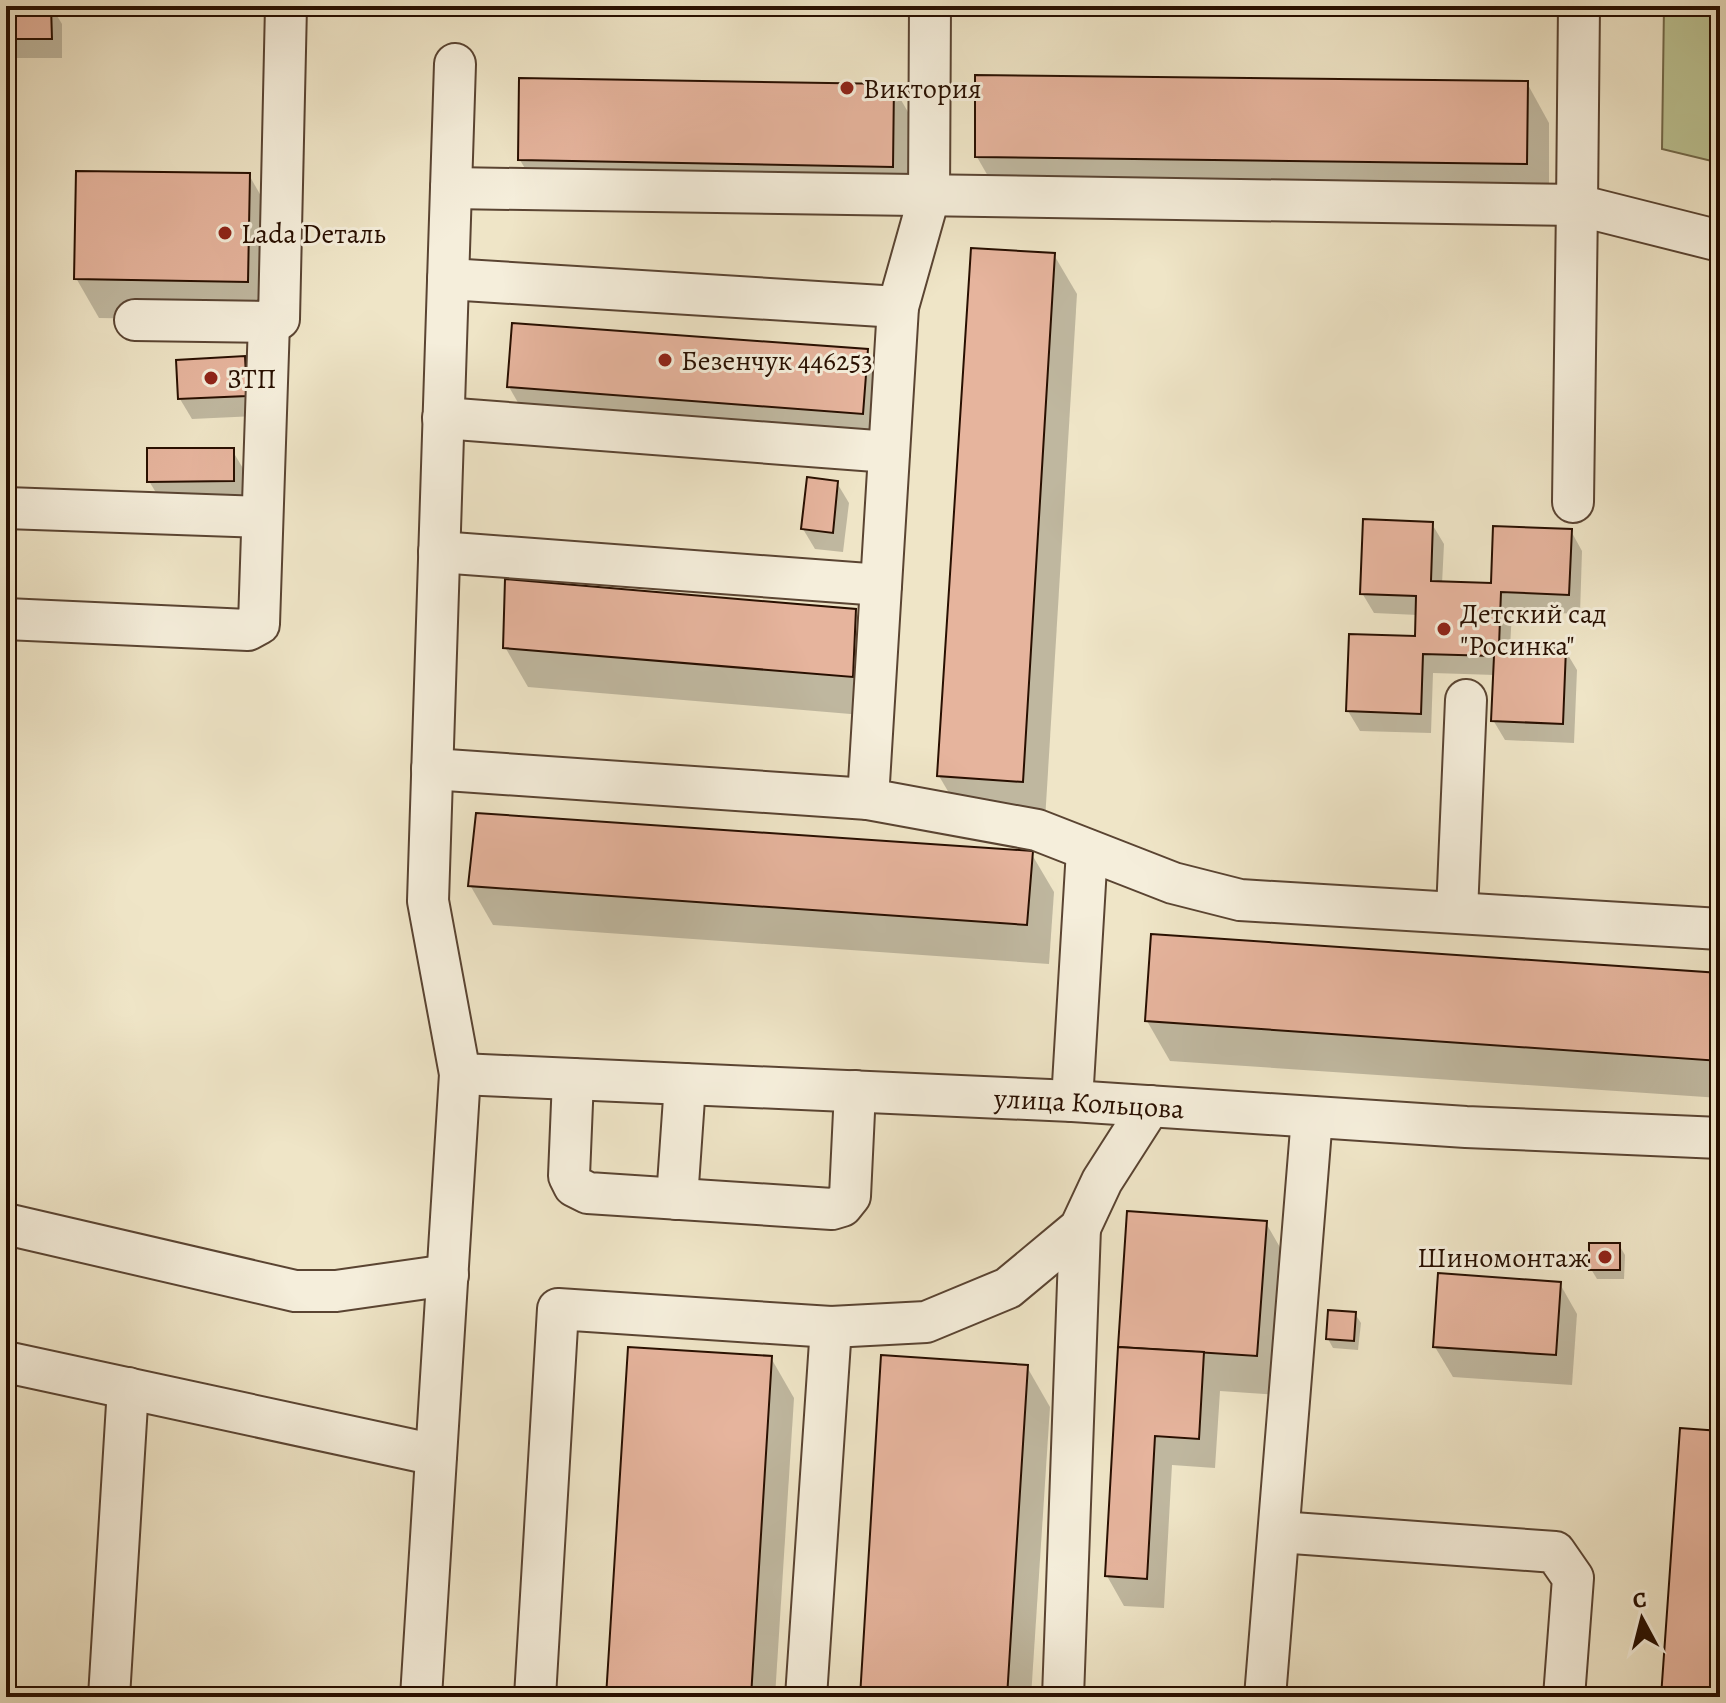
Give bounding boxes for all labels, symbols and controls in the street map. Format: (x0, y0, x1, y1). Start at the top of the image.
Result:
place label: Виктория (863, 70, 982, 108)
marker: Виктория (838, 79, 856, 97)
place label: Lada Dеталь (241, 215, 386, 253)
marker: Lada Dеталь (216, 224, 234, 242)
place label: Безенчук 446253 (681, 342, 873, 380)
marker: Безенчук 446253 (656, 351, 674, 369)
place label: ЗТП (227, 360, 276, 398)
marker: ЗТП (202, 369, 220, 387)
place label: Детский сад "Росинка" (1460, 595, 1607, 665)
marker: Детский сад "Росинка" (1435, 620, 1453, 638)
street label: улица Кольцова (992, 1080, 1186, 1128)
place label: Шиномонтаж (1417, 1239, 1589, 1277)
marker: Шиномонтаж (1596, 1248, 1614, 1266)
north arrow (1602, 1579, 1682, 1659)
text: С (1631, 1584, 1648, 1616)

